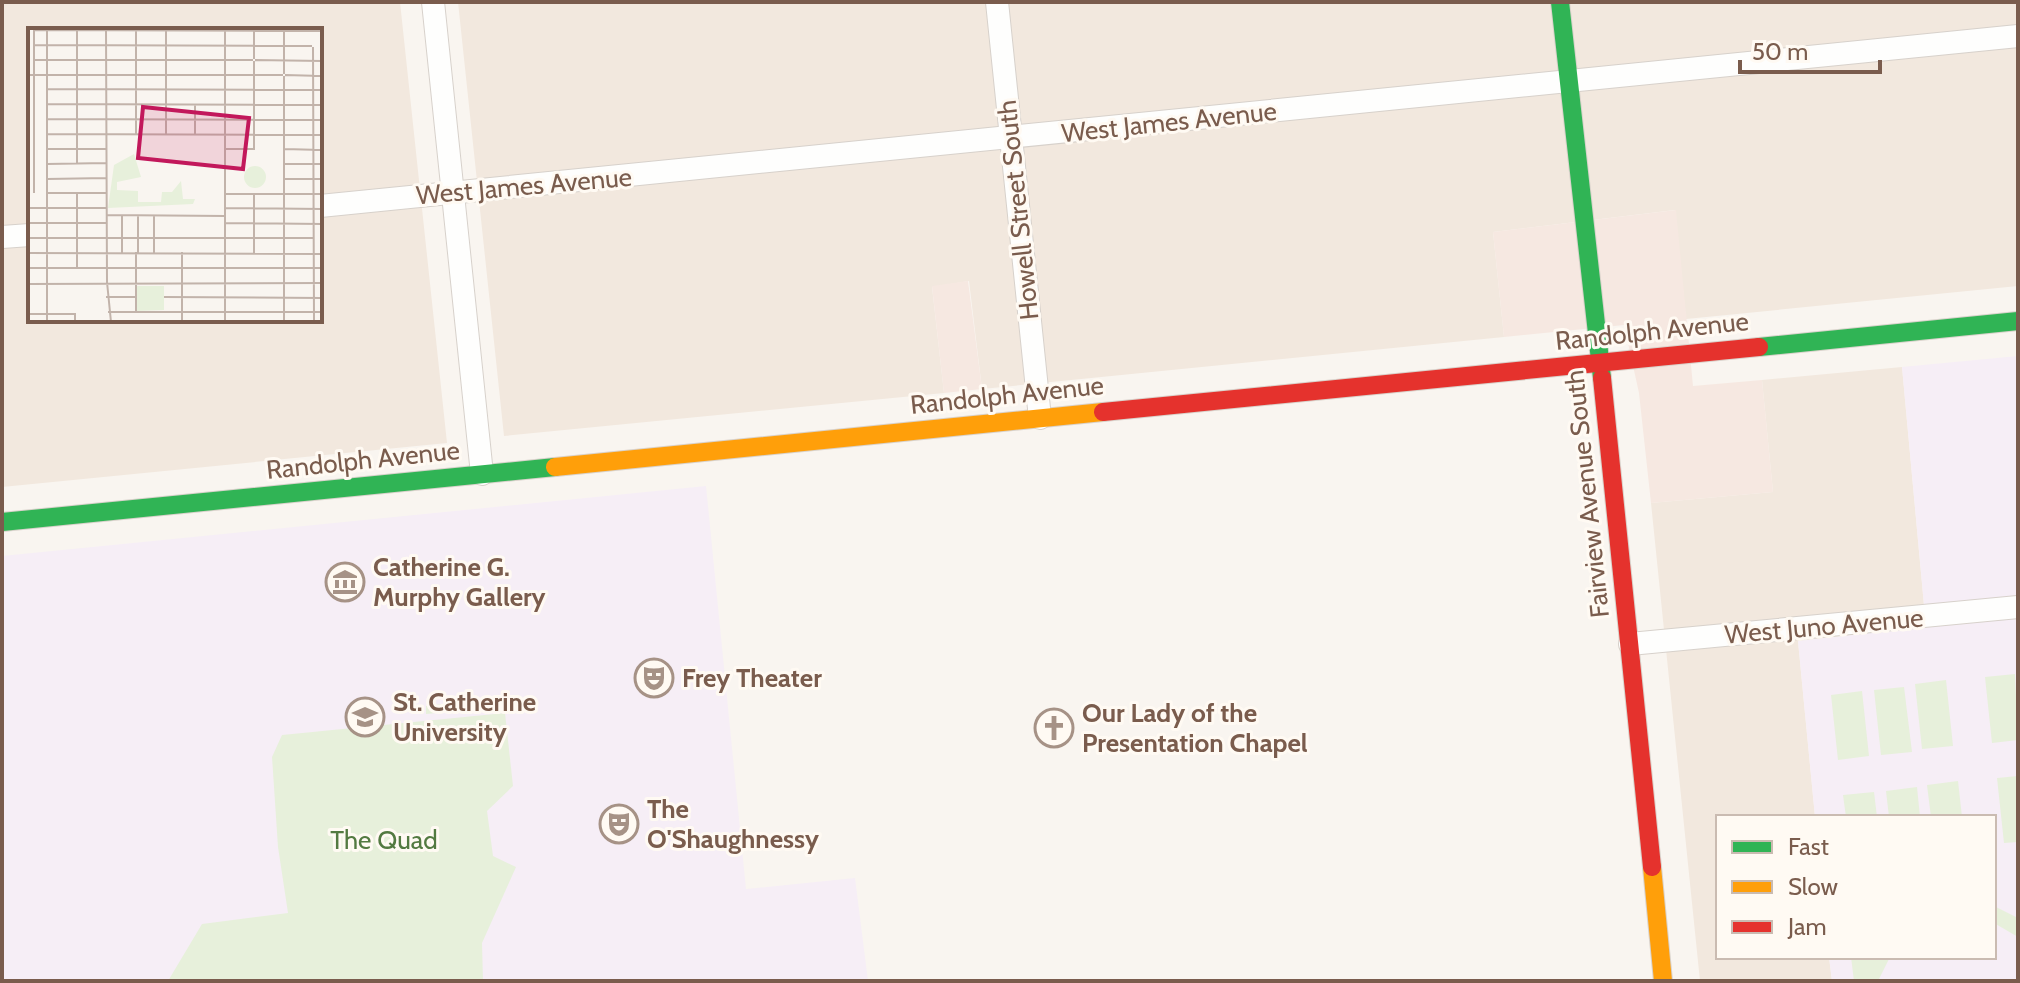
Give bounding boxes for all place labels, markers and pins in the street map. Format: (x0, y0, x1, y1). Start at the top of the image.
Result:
place label: Catherine G. Murphy Gallery (373, 551, 546, 613)
museum icon: Catherine G. Murphy Gallery (324, 561, 366, 603)
theatre icon: Frey Theater (633, 657, 675, 699)
place label: Frey Theater (682, 662, 822, 694)
place label: St. Catherine University (393, 686, 536, 748)
school or university icon: St. Catherine University (344, 696, 386, 738)
place label: Our Lady of the Presentation Chapel (1082, 697, 1308, 759)
church icon: Our Lady of the Presentation Chapel (1033, 707, 1075, 749)
place label: The O'Shaughnessy (647, 793, 819, 855)
theatre icon: The O'Shaughnessy (598, 803, 640, 845)

